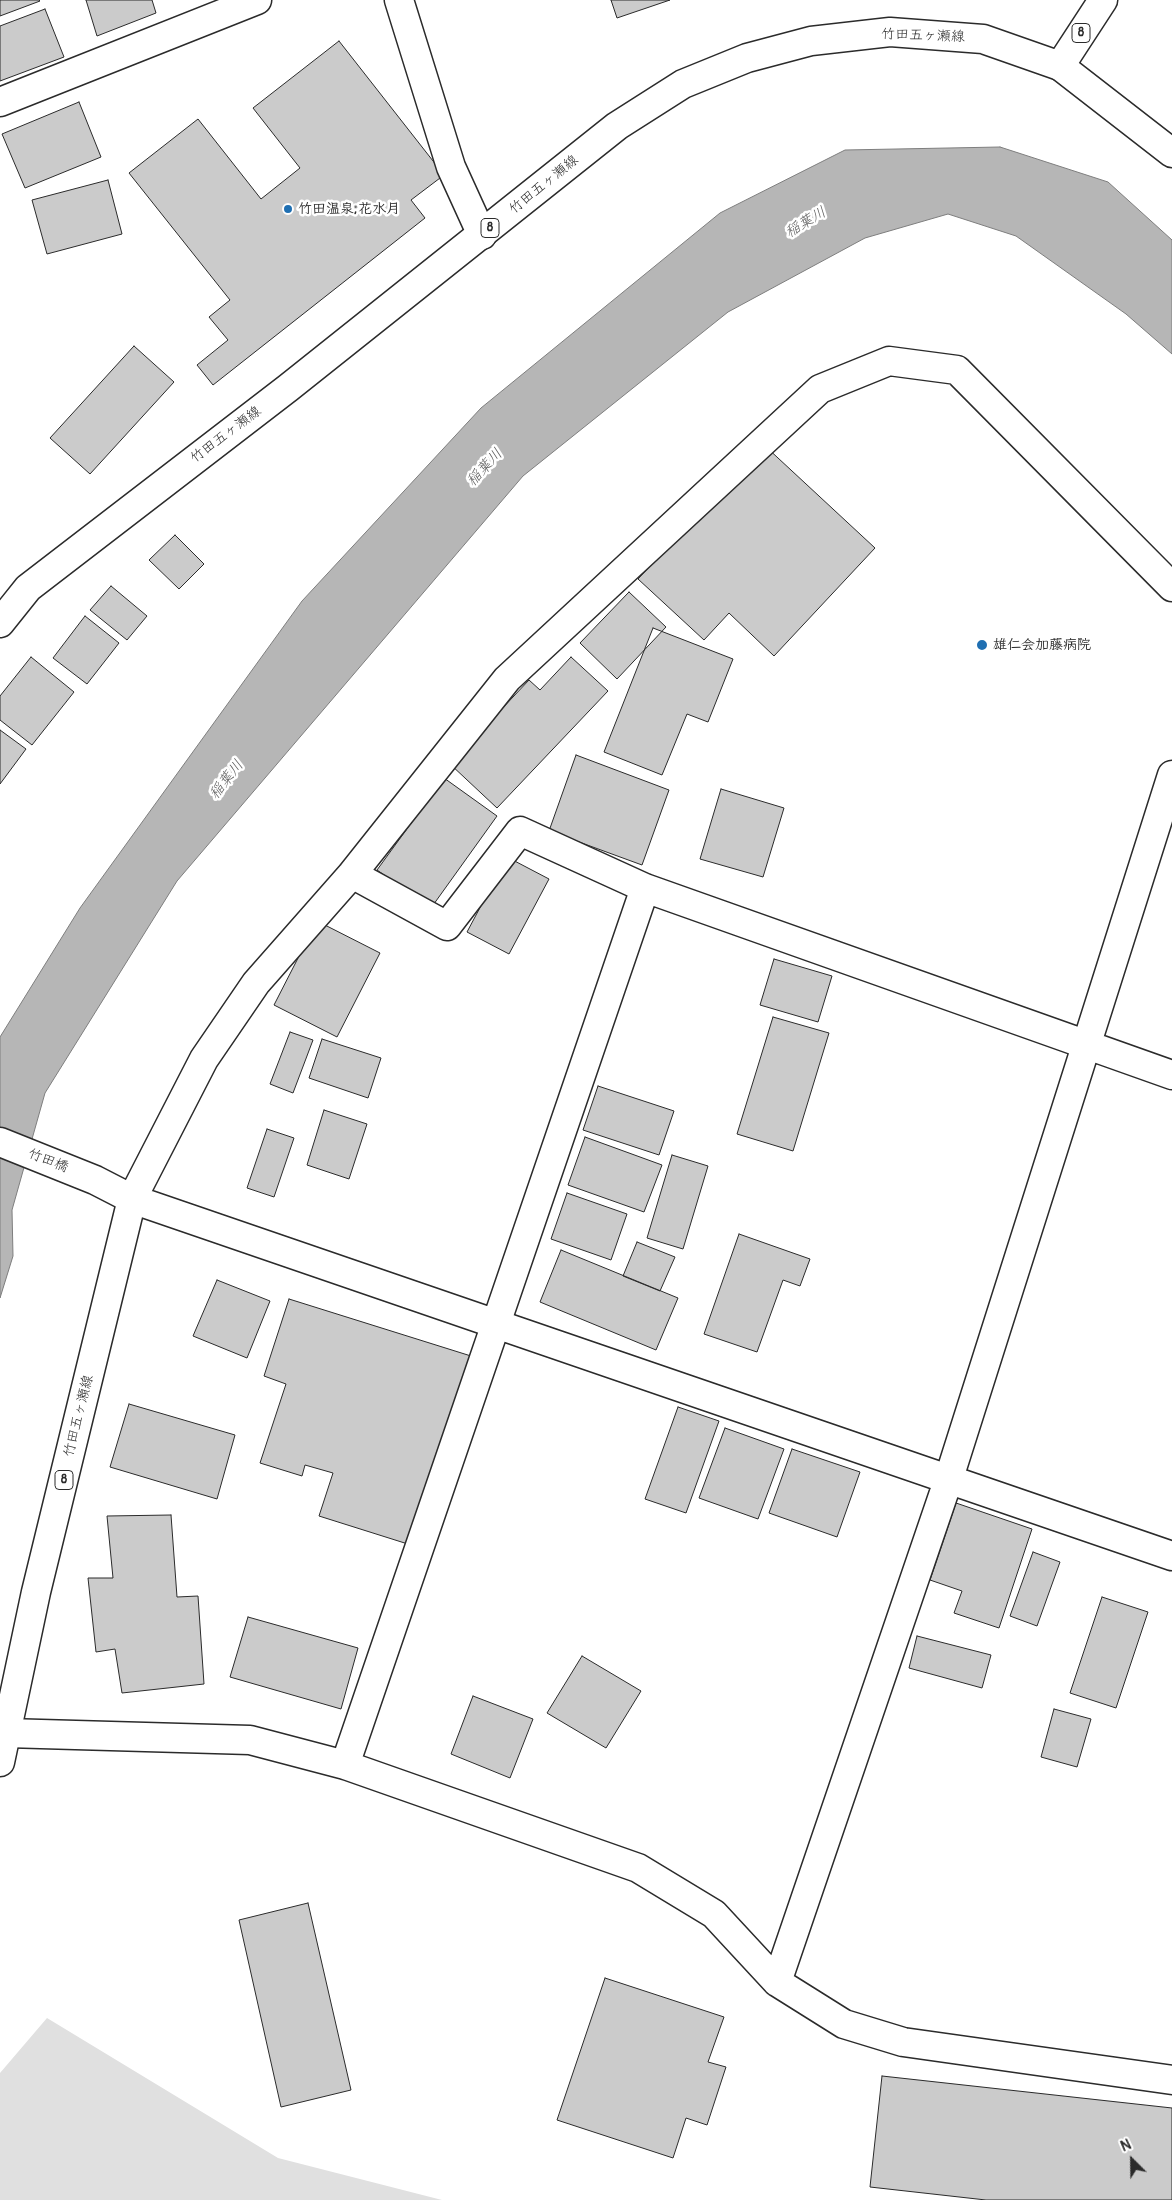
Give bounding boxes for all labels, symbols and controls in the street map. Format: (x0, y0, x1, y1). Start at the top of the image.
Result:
road number: 8 (1072, 23, 1090, 42)
street label: 竹田五ヶ瀬線 (881, 26, 965, 46)
street label: 竹田五ヶ瀬線 (506, 152, 582, 218)
place label: 竹田温泉;花水月 (298, 201, 400, 217)
marker: 竹田温泉;花水月 (282, 203, 294, 215)
water label: 稲葉川 (782, 204, 830, 242)
road number: 8 (481, 218, 499, 238)
street label: 竹田五ヶ瀬線 (187, 403, 265, 467)
water label: 稲葉川 (463, 445, 507, 491)
place label: 雄仁会加藤病院 (993, 637, 1091, 653)
marker: 雄仁会加藤病院 (975, 638, 989, 652)
water label: 稲葉川 (206, 757, 248, 803)
street label: 竹田橋 (25, 1145, 71, 1177)
street label: 竹田五ヶ瀬線 (61, 1373, 97, 1459)
road number: 8 (55, 1470, 73, 1490)
north arrow (1107, 2135, 1157, 2185)
text: N (1118, 2136, 1134, 2155)

